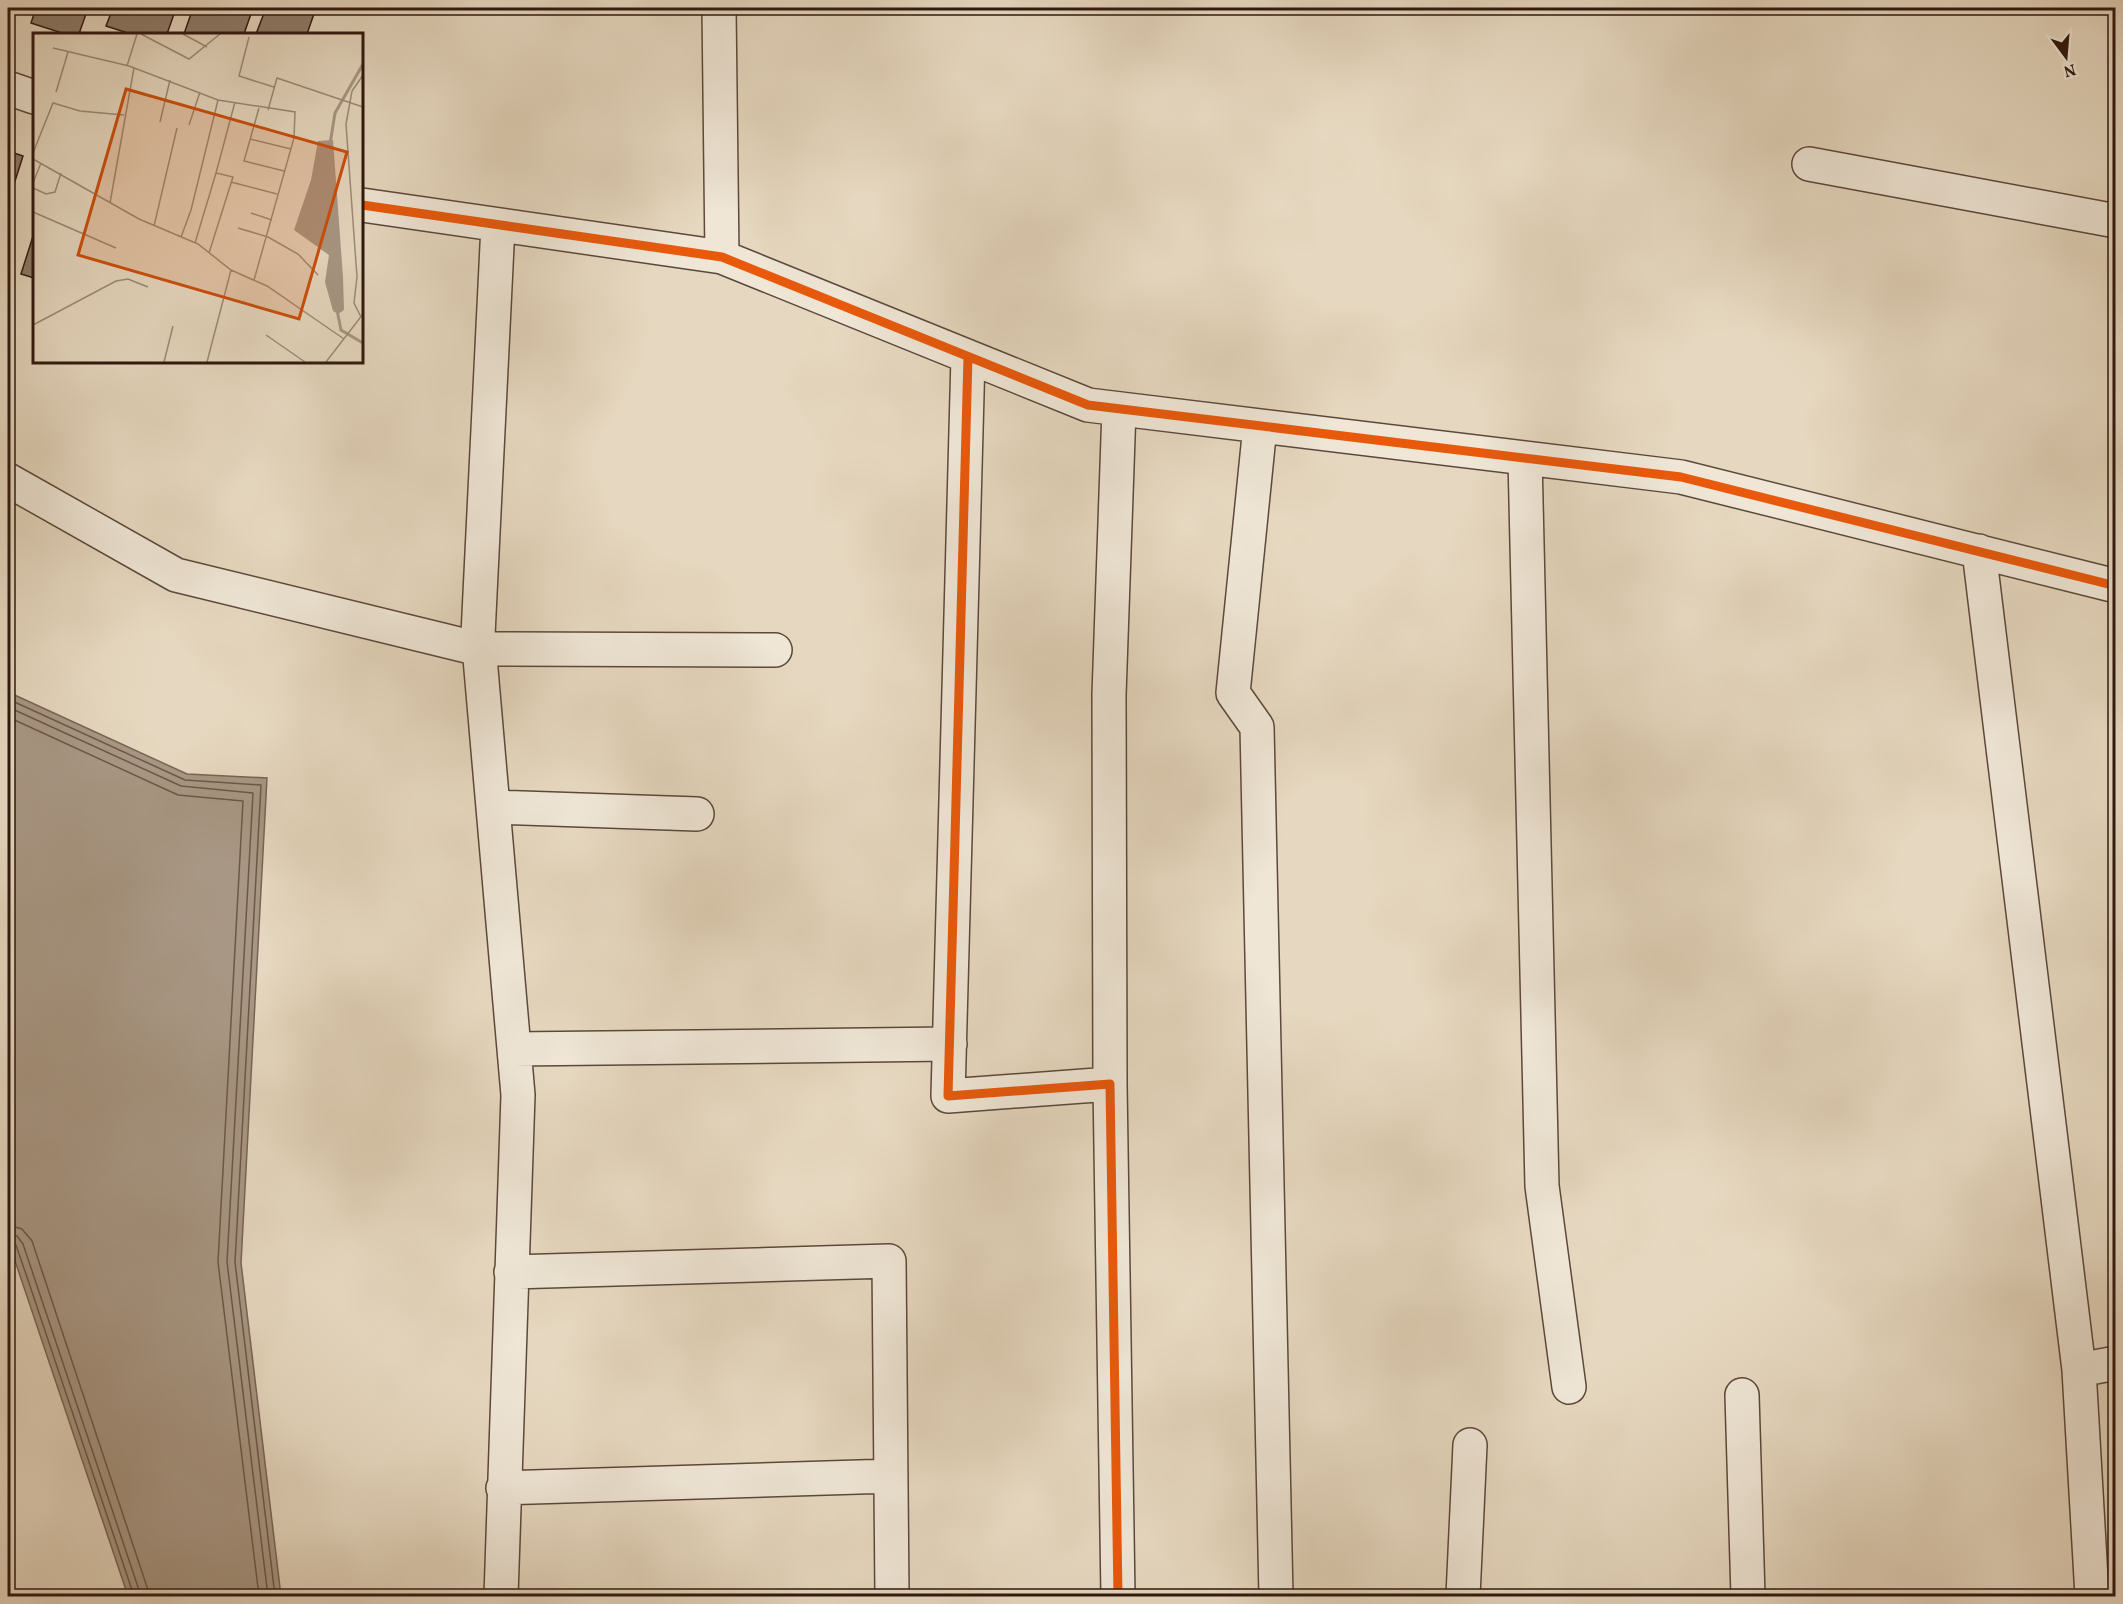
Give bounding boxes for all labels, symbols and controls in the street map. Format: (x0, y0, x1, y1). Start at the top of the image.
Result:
north arrow (2036, 27, 2096, 87)
inset map (33, 33, 363, 363)
text: N (2061, 57, 2078, 82)

